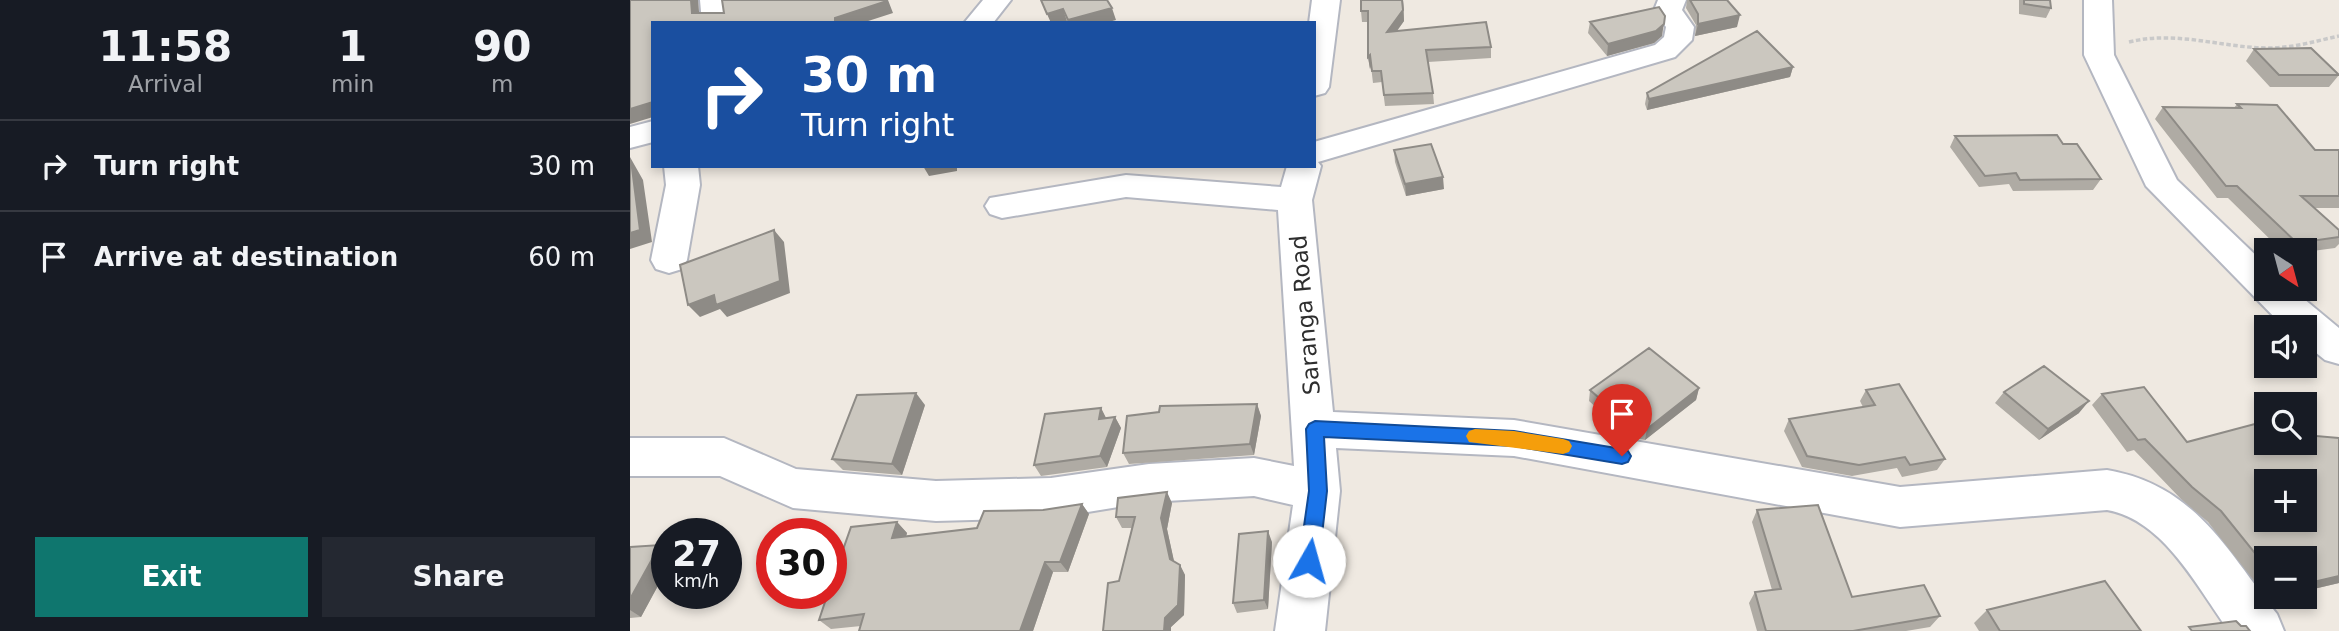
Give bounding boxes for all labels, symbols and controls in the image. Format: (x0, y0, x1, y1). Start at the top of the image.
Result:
text: 11:58 (99, 22, 232, 71)
text: 1 (338, 22, 367, 71)
text: 90 (473, 22, 531, 71)
text: 30 m (801, 47, 937, 104)
icon: right (686, 49, 777, 140)
text: Arrival (128, 71, 203, 97)
text: min (331, 71, 374, 97)
text: m (491, 71, 513, 97)
text: Turn right (801, 106, 954, 144)
icon: right (35, 147, 73, 185)
text: Turn right (94, 151, 239, 181)
text: 30 m (528, 151, 595, 181)
street label: Saranga Road (1285, 234, 1325, 396)
icon: arrive (35, 238, 73, 276)
north arrow (2254, 238, 2317, 301)
map controls (2254, 238, 2317, 609)
text: Arrive at destination (94, 242, 398, 272)
text: 60 m (528, 242, 595, 272)
button: sound (2254, 315, 2317, 378)
pin (1592, 384, 1652, 456)
button: search (2254, 392, 2317, 455)
icon: arrive (1603, 395, 1641, 433)
button: + (2254, 469, 2317, 532)
speed limit sign: 30 (756, 518, 847, 609)
position arrow (1272, 524, 1346, 598)
text: 27 (672, 534, 721, 574)
button: Exit (35, 537, 308, 617)
button: Share (322, 537, 595, 617)
button: − (2254, 546, 2317, 609)
text: km/h (674, 570, 719, 591)

